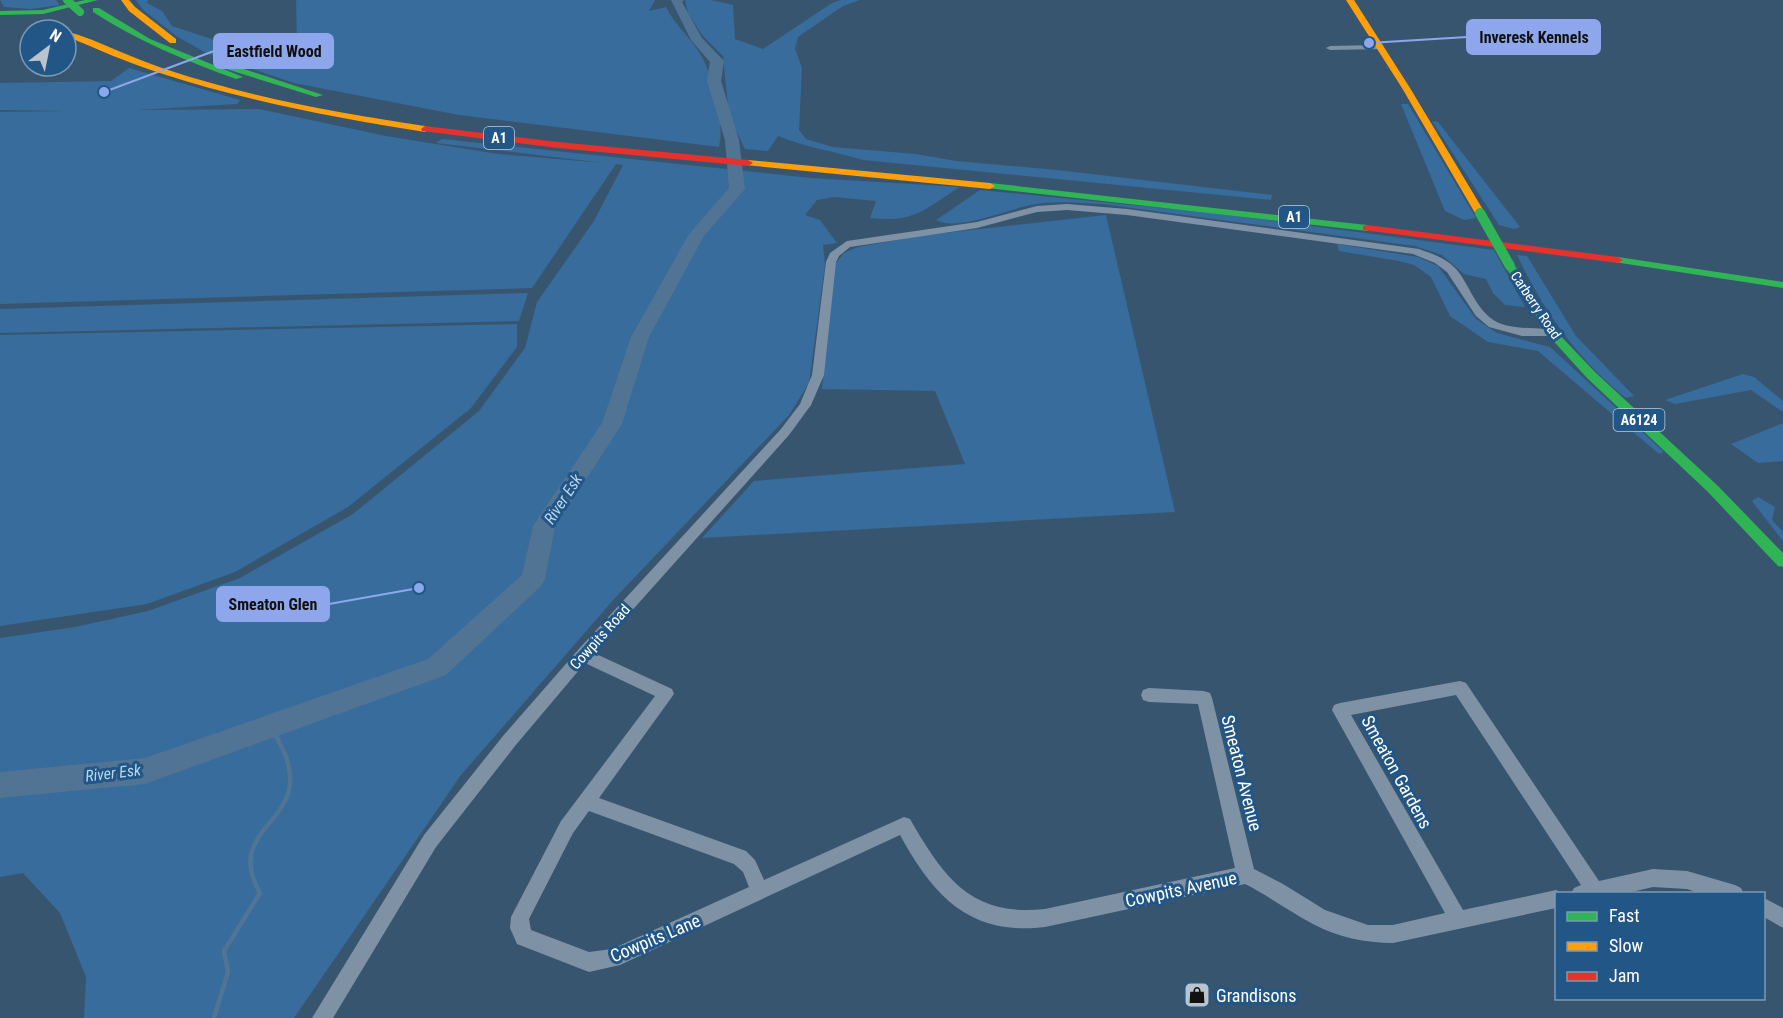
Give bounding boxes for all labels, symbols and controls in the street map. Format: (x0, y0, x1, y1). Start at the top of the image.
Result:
north arrow (18, 18, 78, 78)
callout: Inveresk Kennels (1467, 20, 1600, 54)
text: N (46, 25, 65, 46)
text: Inveresk Kennels (1479, 28, 1589, 47)
callout: Eastfield Wood (214, 34, 333, 68)
text: Eastfield Wood (226, 42, 322, 61)
road number: A1 (484, 127, 514, 149)
road number: A1 (1279, 206, 1309, 228)
street label: Carberry Road (1508, 268, 1564, 342)
road number: A6124 (1614, 409, 1664, 431)
water label: River Esk (540, 470, 587, 528)
callout: Smeaton Glen (217, 587, 329, 621)
text: Smeaton Glen (229, 595, 318, 614)
street label: Cowpits Road (566, 601, 634, 673)
street label: Smeaton Gardens (1357, 712, 1437, 832)
street label: Smeaton Avenue (1217, 713, 1267, 833)
water label: River Esk (84, 760, 143, 786)
street label: Cowpits Avenue (1123, 867, 1239, 911)
legend (1555, 892, 1765, 1000)
text: Fast (1609, 905, 1640, 926)
street label: Cowpits Lane (607, 910, 703, 966)
text: Slow (1609, 935, 1644, 956)
text: Jam (1609, 965, 1640, 986)
shop icon: Grandisons (1182, 980, 1212, 1010)
place label: Grandisons (1216, 985, 1296, 1006)

